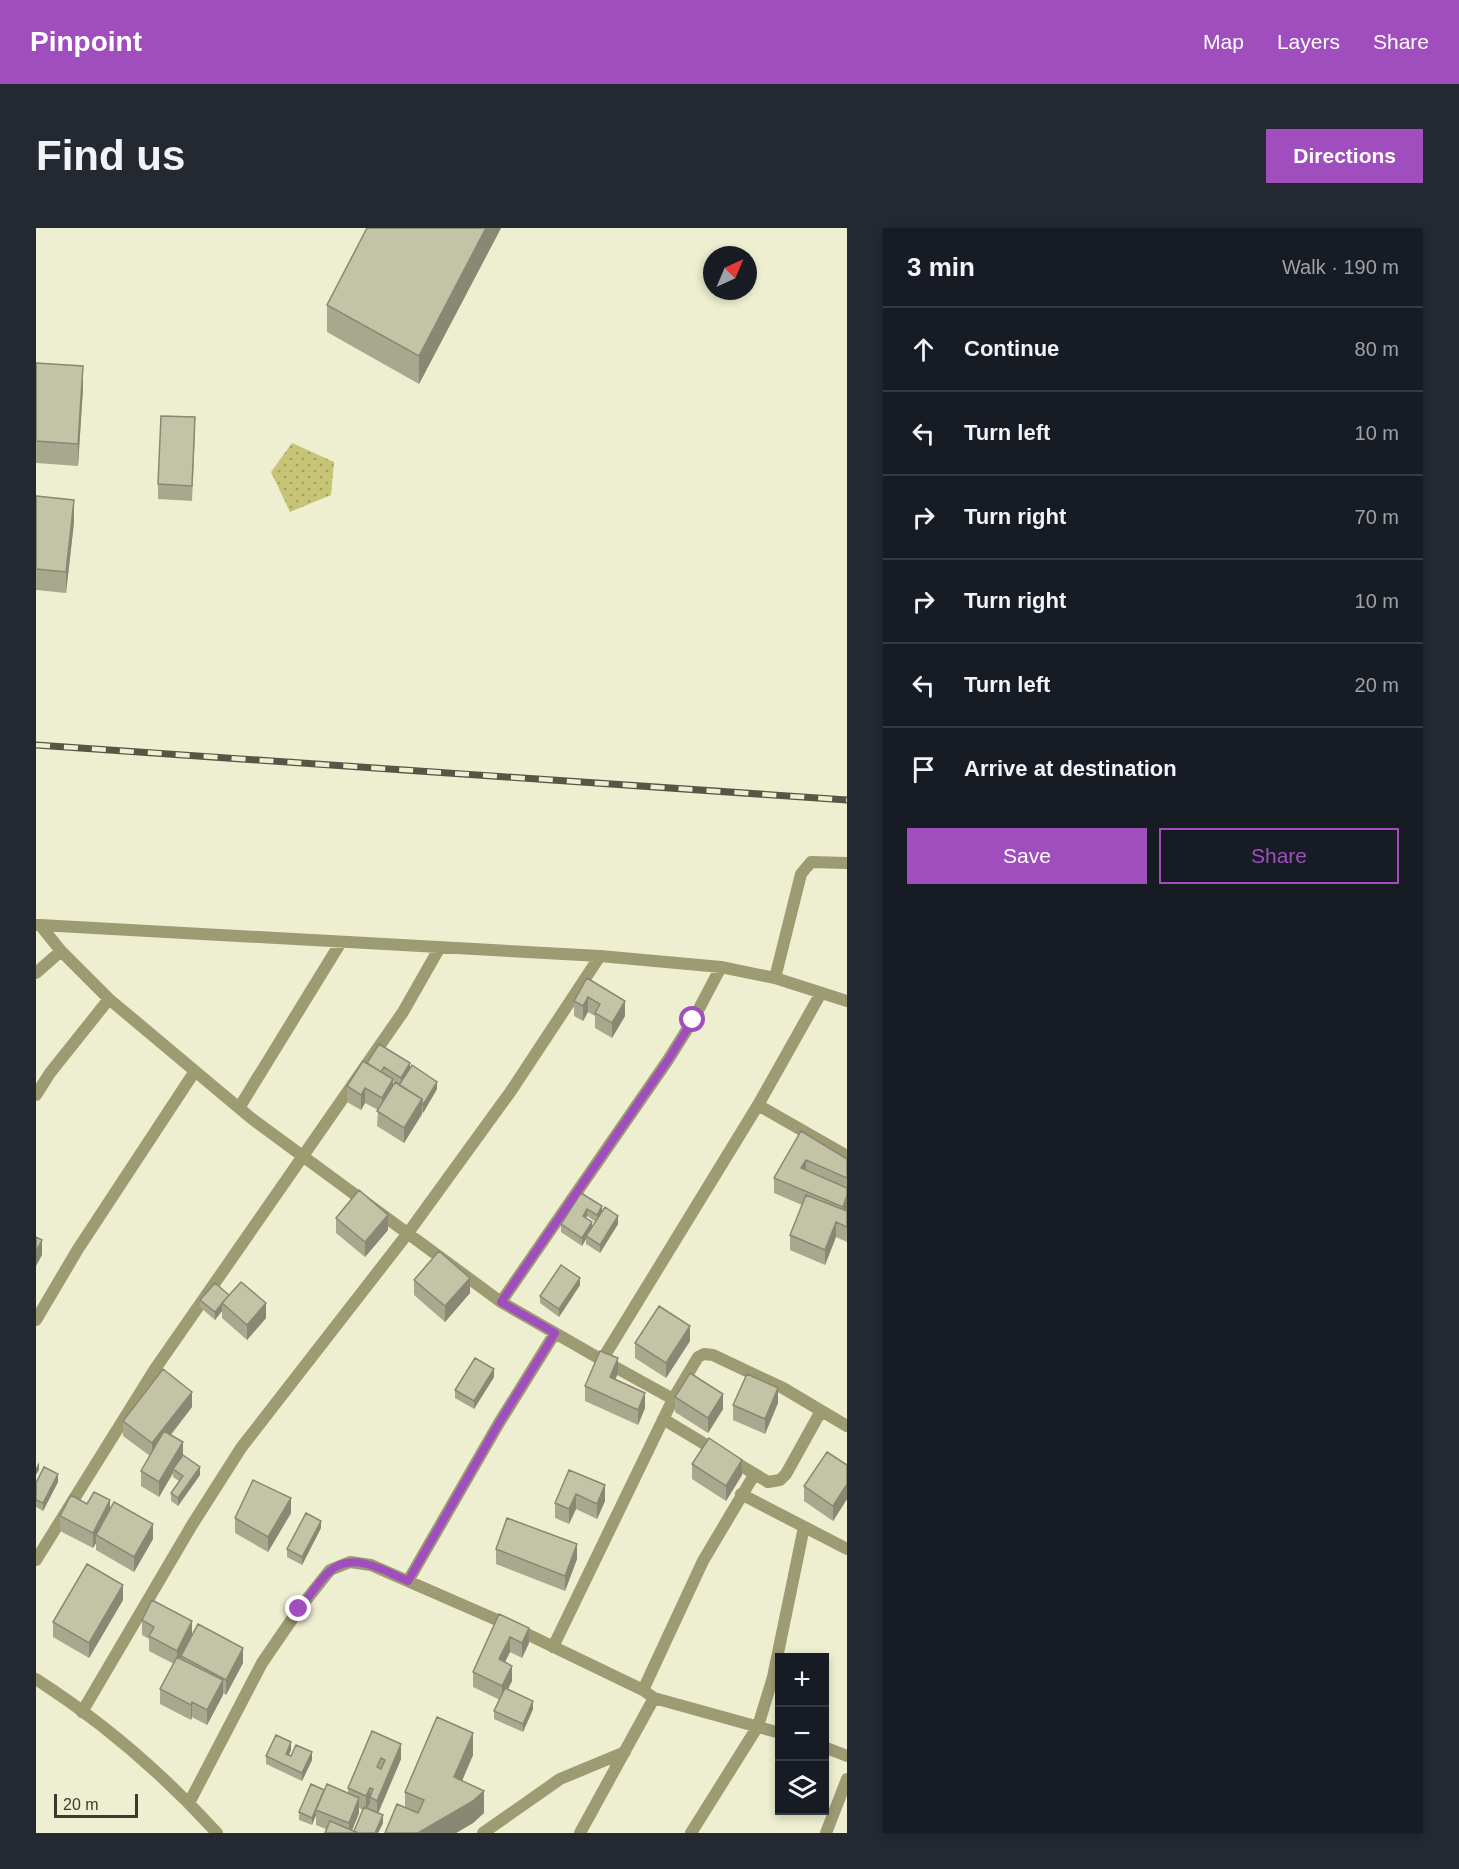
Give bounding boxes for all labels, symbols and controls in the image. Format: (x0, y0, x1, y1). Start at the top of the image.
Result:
text: Pinpoint (30, 26, 142, 57)
text: Map (1203, 30, 1244, 53)
text: Layers (1277, 30, 1340, 53)
text: Share (1373, 30, 1429, 53)
button: Directions (1266, 129, 1423, 183)
text: Find us (36, 132, 185, 179)
north arrow (703, 246, 757, 300)
text: 3 min (907, 252, 975, 282)
text: Walk · 190 m (1282, 256, 1399, 278)
icon: ahead (907, 333, 940, 366)
text: Continue (964, 336, 1059, 361)
text: 80 m (1355, 338, 1399, 360)
icon: left (907, 417, 940, 450)
text: Turn left (964, 420, 1050, 445)
text: 10 m (1355, 422, 1399, 444)
icon: right (907, 501, 940, 534)
text: Turn right (964, 504, 1066, 529)
text: 70 m (1355, 506, 1399, 528)
icon: right (907, 585, 940, 618)
text: Turn right (964, 588, 1066, 613)
text: 10 m (1355, 590, 1399, 612)
icon: left (907, 669, 940, 702)
text: Turn left (964, 672, 1050, 697)
text: 20 m (1355, 674, 1399, 696)
icon: arrive (907, 753, 940, 786)
text: Arrive at destination (964, 756, 1177, 781)
button: Save (907, 828, 1147, 884)
button: Share (1159, 828, 1399, 884)
route start (679, 1006, 705, 1032)
route end (285, 1595, 311, 1621)
map controls (775, 1653, 829, 1815)
button: + (775, 1653, 829, 1707)
button: − (775, 1707, 829, 1761)
button: layers (775, 1761, 829, 1815)
scale bar (54, 1791, 138, 1818)
text: 20 m (63, 1796, 99, 1813)

